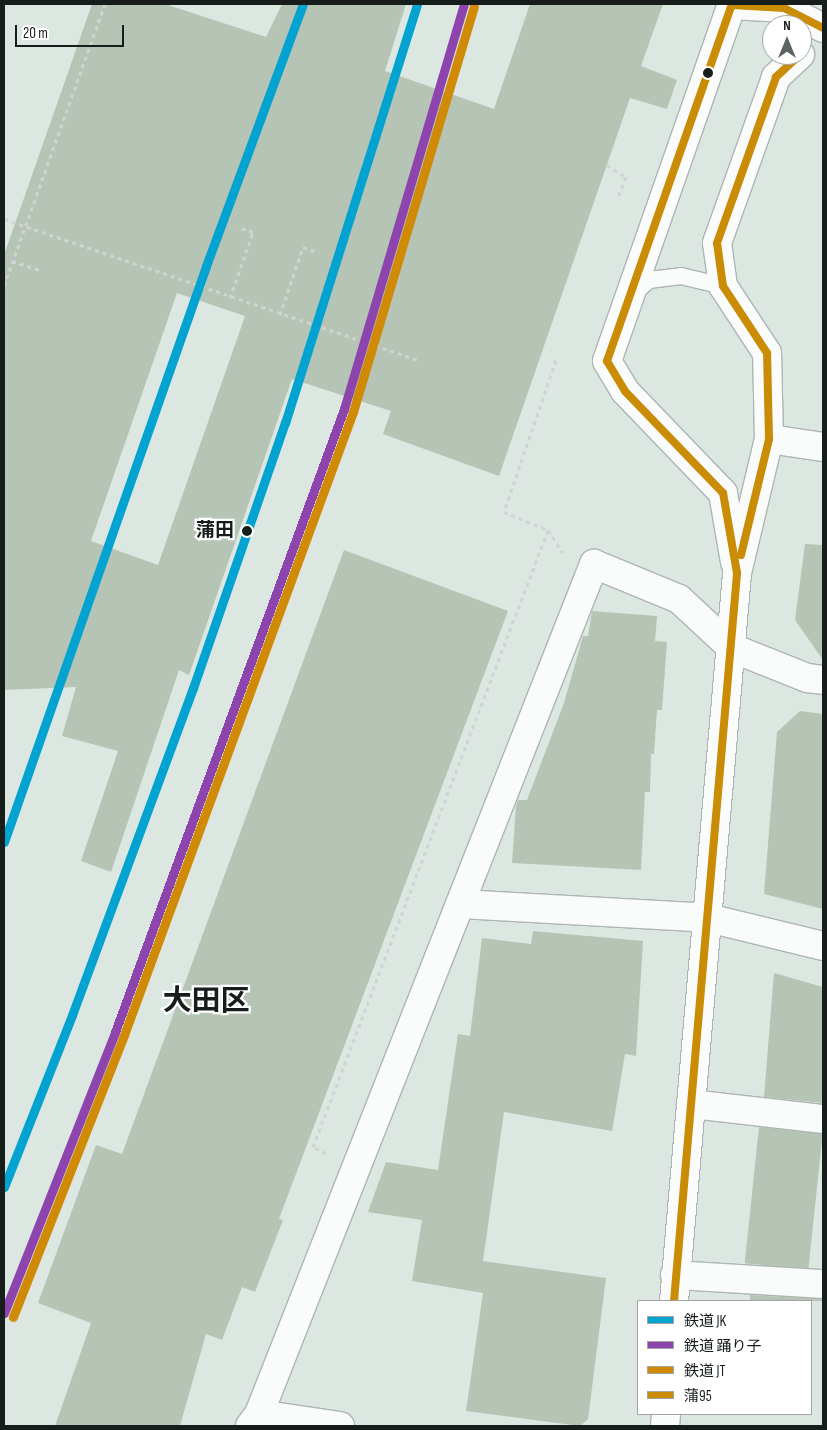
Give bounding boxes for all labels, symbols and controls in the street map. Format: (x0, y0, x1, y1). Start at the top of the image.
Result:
scale bar (18, 15, 126, 47)
north arrow (762, 15, 812, 65)
text: N (783, 17, 791, 34)
text: 20 m (23, 24, 48, 43)
unlabelled marker (703, 68, 713, 78)
place label: 蒲田 (196, 520, 234, 542)
marker: 蒲田 (238, 522, 256, 540)
district label: 大田区 (163, 985, 249, 1019)
legend (637, 1300, 812, 1415)
text: 鉄道 JK (684, 1312, 726, 1331)
text: 鉄道 踊り子 (684, 1337, 761, 1356)
text: 鉄道 JT (684, 1362, 726, 1381)
text: 蒲95 (684, 1387, 712, 1406)

